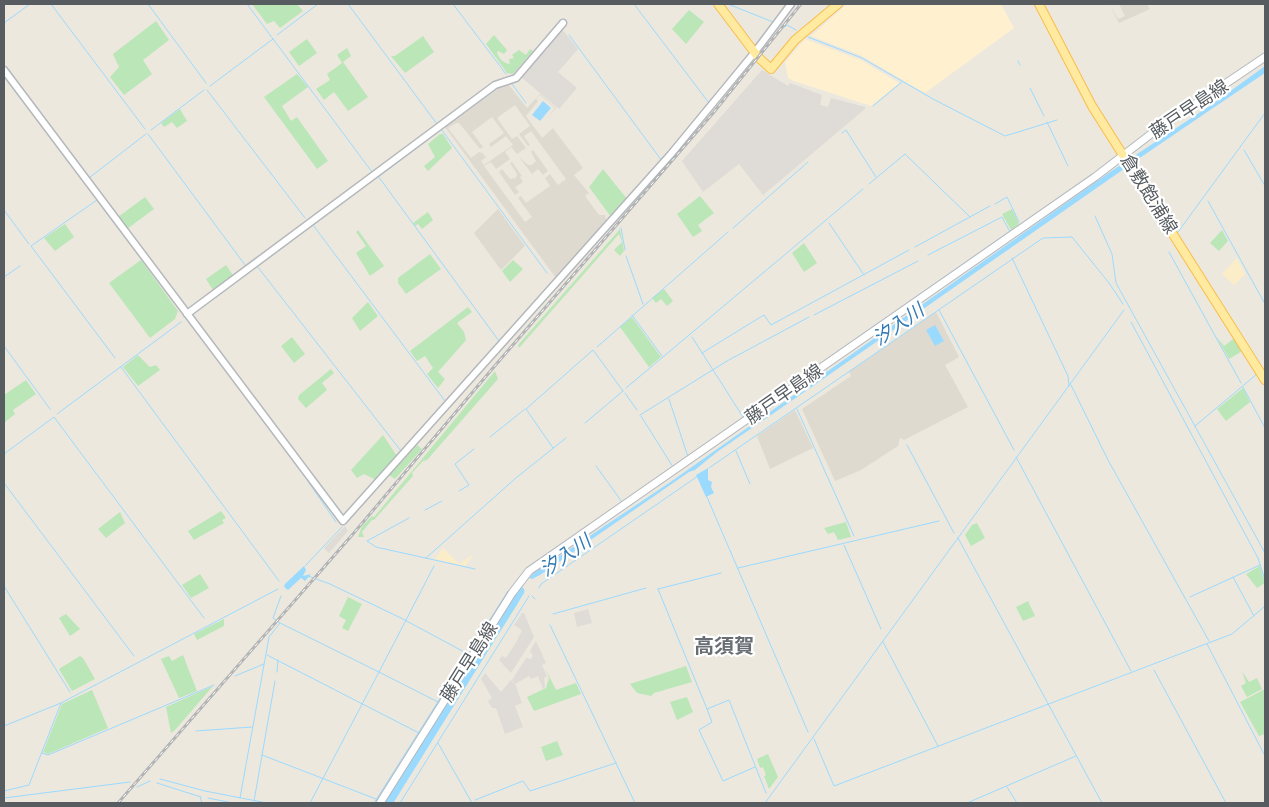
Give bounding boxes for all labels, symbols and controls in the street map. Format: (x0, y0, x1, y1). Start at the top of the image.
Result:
street label: 藤戸早島線 (1146, 75, 1232, 143)
street label: 倉敷飽浦線 (1116, 150, 1182, 238)
water label: 汐入川 (869, 298, 930, 350)
street label: 藤戸早島線 (741, 359, 827, 429)
water label: 汐入川 (536, 529, 597, 581)
street label: 藤戸早島線 (436, 618, 502, 706)
district label: 高須賀 (694, 635, 754, 658)

